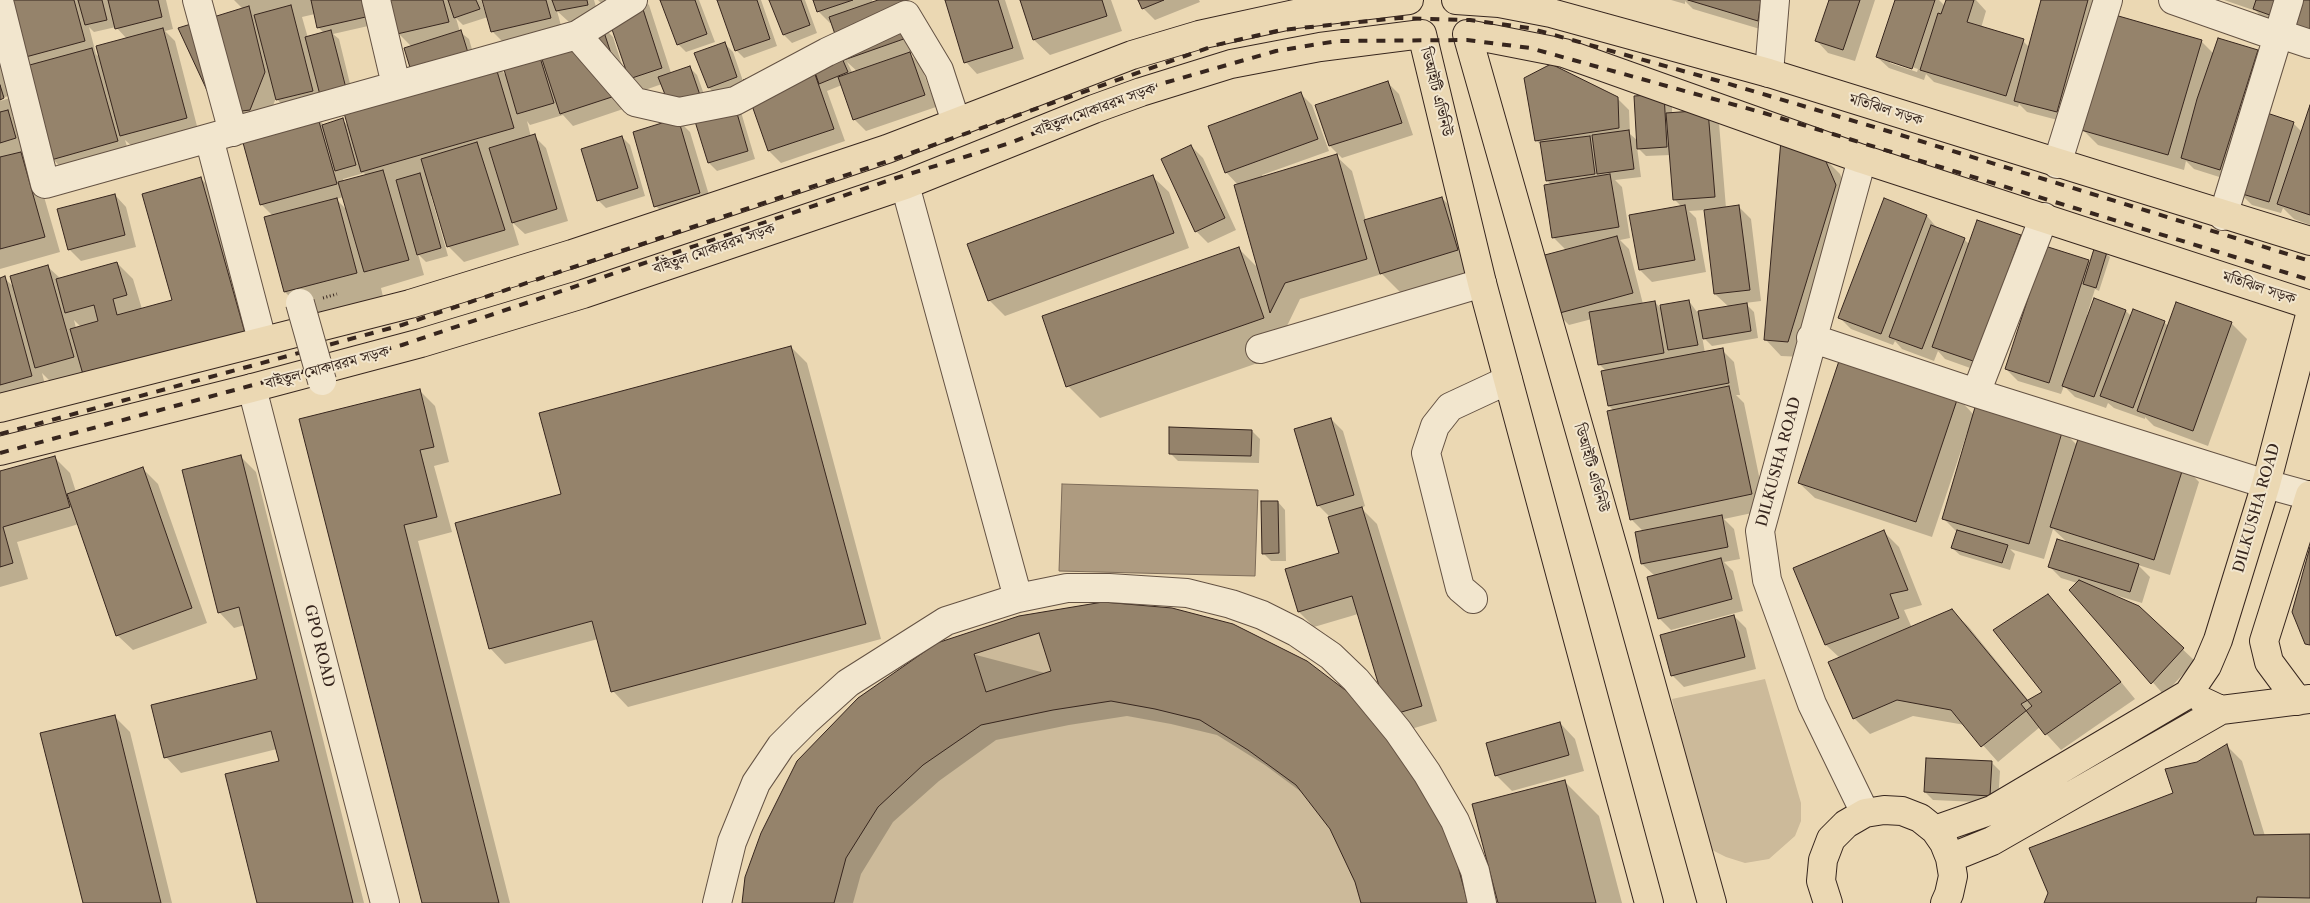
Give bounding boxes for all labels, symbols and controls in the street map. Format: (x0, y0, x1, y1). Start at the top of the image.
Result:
street label: ডিআইটি এভিনিউ (1416, 46, 1456, 138)
street label: বাইতুল মোকাররম সড়ক (1032, 80, 1158, 140)
street label: মতিঝিল সড়ক (1847, 90, 1925, 130)
street label: বাইতুল মোকাররম সড়ক (651, 220, 777, 278)
street label: মতিঝিল সড়ক (2220, 268, 2298, 308)
street label: বাইতুল মোকাররম সড়ক (263, 343, 391, 393)
street label: DILKUSHA ROAD (1753, 395, 1805, 529)
street label: ডিআইটি এভিনিউ (1570, 422, 1612, 514)
street label: DILKUSHA ROAD (2230, 441, 2284, 575)
street label: GPO ROAD (300, 603, 338, 689)

